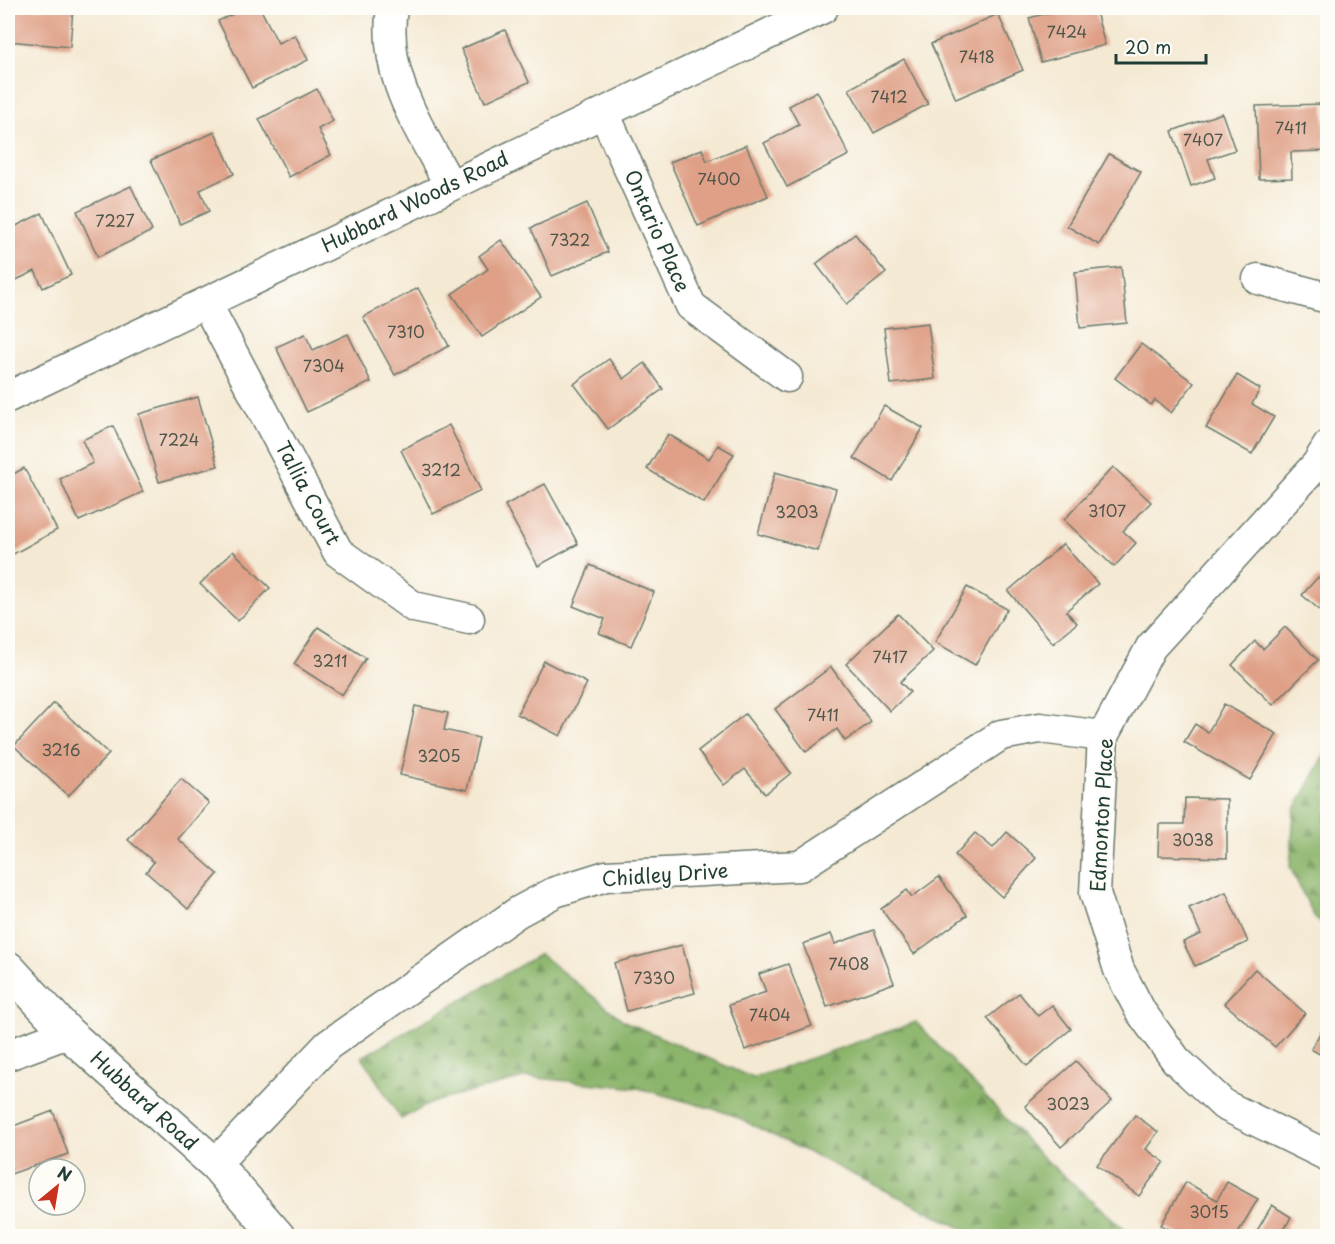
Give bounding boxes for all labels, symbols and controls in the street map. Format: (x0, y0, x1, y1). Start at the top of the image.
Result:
house number: 7424 (1047, 19, 1087, 43)
scale bar (1116, 27, 1206, 65)
text: 20 m (1125, 33, 1171, 60)
house number: 7418 (959, 44, 995, 68)
house number: 7412 (870, 84, 908, 108)
house number: 7411 (1275, 115, 1307, 139)
house number: 7407 (1183, 127, 1223, 151)
street label: Hubbard Woods Road (316, 143, 513, 260)
street label: Ontario Place (618, 165, 698, 297)
house number: 7400 (697, 166, 741, 190)
house number: 7227 (95, 208, 135, 232)
house number: 7322 (550, 227, 590, 251)
house number: 7310 (387, 319, 425, 343)
house number: 7304 (303, 353, 345, 377)
house number: 7224 (159, 427, 199, 451)
street label: Tallia Court (269, 435, 349, 550)
house number: 3212 (421, 457, 461, 481)
house number: 3107 (1088, 498, 1126, 522)
house number: 3203 (775, 499, 819, 523)
house number: 7417 (873, 644, 907, 668)
house number: 3211 (313, 648, 347, 672)
house number: 7411 (807, 702, 839, 726)
house number: 3216 (42, 737, 80, 761)
street label: Edmonton Place (1082, 737, 1120, 893)
house number: 3205 (417, 743, 461, 767)
house number: 3038 (1172, 827, 1214, 851)
street label: Chidley Drive (601, 855, 729, 893)
house number: 7408 (828, 951, 870, 975)
house number: 7330 (633, 965, 675, 989)
house number: 7404 (749, 1002, 791, 1026)
street label: Hubbard Road (84, 1043, 205, 1157)
house number: 3023 (1046, 1091, 1090, 1115)
north arrow (27, 1157, 87, 1217)
text: N (54, 1160, 76, 1187)
house number: 3015 (1189, 1199, 1229, 1223)

